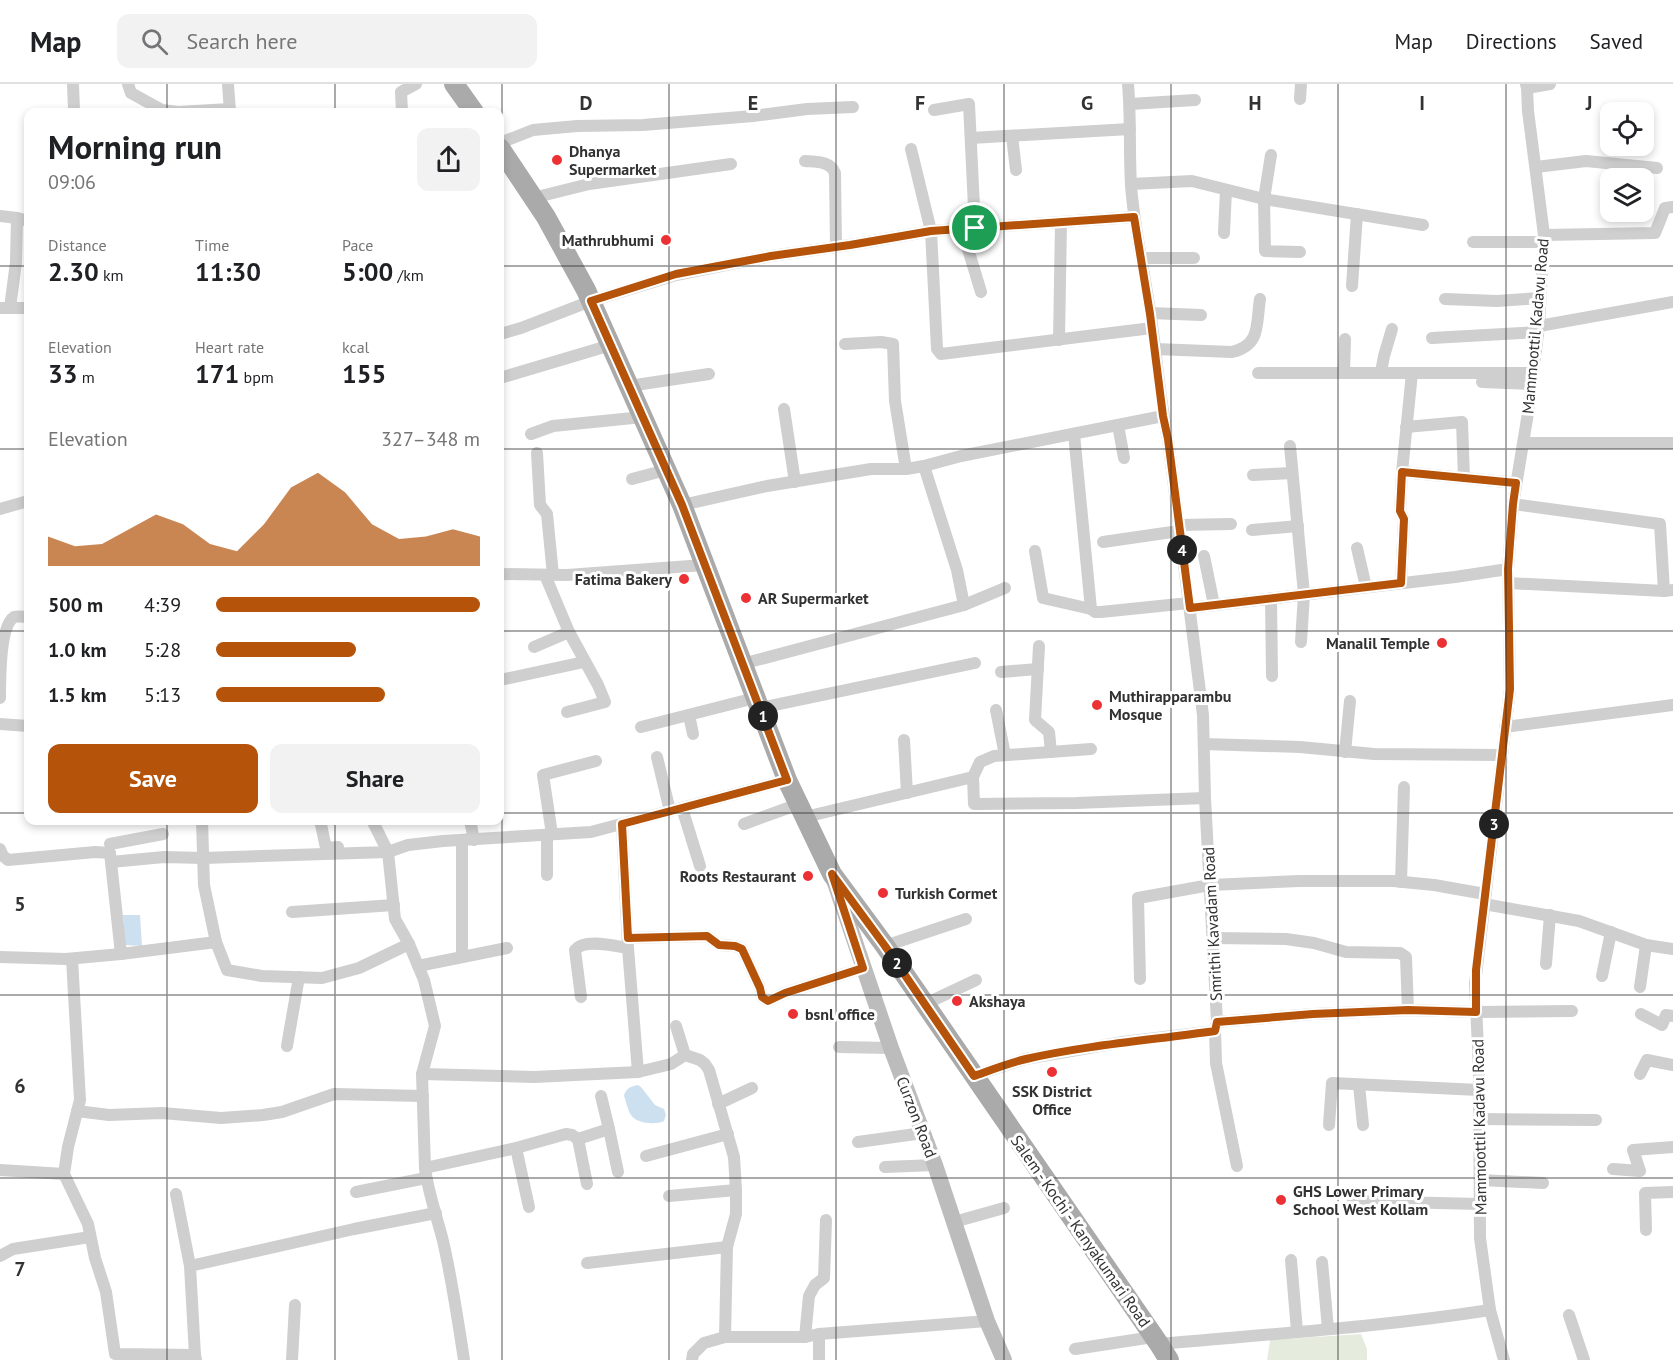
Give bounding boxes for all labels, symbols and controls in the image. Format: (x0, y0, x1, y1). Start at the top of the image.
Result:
search box (117, 14, 537, 68)
text: Map (30, 23, 81, 60)
icon: search (138, 25, 171, 58)
text: Search here (186, 27, 297, 55)
text: Map (1394, 28, 1433, 55)
text: Directions (1466, 28, 1557, 55)
text: Saved (1590, 28, 1643, 55)
text: D (580, 90, 593, 116)
text: E (748, 90, 758, 116)
text: F (915, 90, 925, 116)
text: G (1081, 90, 1093, 116)
text: H (1248, 90, 1262, 116)
text: I (1419, 90, 1425, 116)
text: J (1585, 90, 1592, 116)
map controls (1600, 102, 1654, 222)
button: locate (1600, 102, 1654, 156)
text: Morning run (48, 125, 222, 168)
button: share (417, 128, 480, 191)
place label: Dhanya Supermarket (569, 141, 657, 179)
marker: Dhanya Supermarket (550, 153, 564, 167)
button: layers (1600, 168, 1654, 222)
text: 09:06 (48, 169, 96, 195)
pin (949, 202, 1000, 253)
icon: arrive (958, 211, 991, 244)
place label: Mathrubhumi (562, 230, 654, 250)
marker: Mathrubhumi (659, 233, 673, 247)
text: Distance (48, 235, 107, 255)
text: Time (195, 235, 229, 255)
text: Pace (342, 235, 373, 255)
street label: Mammoottil Kadavu Road (1517, 237, 1553, 415)
text: 2.30 (48, 255, 99, 288)
text: 11:30 (195, 255, 261, 288)
text: 5:00 (342, 255, 393, 288)
text: km (99, 265, 124, 285)
text: /km (393, 265, 424, 285)
text: Elevation (48, 337, 112, 357)
text: Heart rate (195, 337, 264, 357)
text: kcal (342, 337, 369, 357)
text: 33 (48, 357, 77, 390)
text: 171 (195, 357, 239, 390)
text: 155 (342, 357, 386, 390)
text: m (77, 367, 95, 387)
text: bpm (239, 367, 274, 387)
text: Elevation (48, 426, 128, 452)
text: 327–348 m (381, 426, 480, 452)
pin: 4 (1167, 535, 1197, 565)
text: 4 (1177, 540, 1187, 560)
place label: Fatima Bakery (575, 569, 672, 589)
marker: Fatima Bakery (677, 572, 691, 586)
place label: AR Supermarket (758, 588, 869, 608)
marker: AR Supermarket (739, 591, 753, 605)
text: 500 m (48, 592, 103, 618)
text: 4:39 (144, 592, 181, 618)
place label: Manalil Temple (1326, 633, 1430, 653)
marker: Manalil Temple (1435, 636, 1449, 650)
text: 1.0 km (48, 637, 107, 663)
text: 5:28 (144, 637, 181, 663)
text: 1.5 km (48, 682, 107, 708)
text: 5:13 (144, 682, 181, 708)
place label: Muthirapparambu Mosque (1109, 686, 1231, 724)
marker: Muthirapparambu Mosque (1090, 698, 1104, 712)
pin: 1 (748, 701, 778, 731)
text: 1 (758, 706, 768, 726)
button: Save (48, 744, 258, 813)
button: Share (270, 744, 480, 813)
pin: 3 (1479, 809, 1509, 839)
text: 3 (1489, 814, 1499, 834)
street label: Smrithi Kavadam Road (1198, 846, 1226, 1002)
place label: Roots Restaurant (680, 866, 796, 886)
marker: Roots Restaurant (801, 869, 815, 883)
place label: Turkish Cormet (895, 883, 998, 903)
marker: Turkish Cormet (876, 886, 890, 900)
text: 5 (14, 891, 26, 917)
pin: 2 (882, 948, 912, 978)
text: 2 (892, 953, 902, 973)
place label: Akshaya (969, 991, 1026, 1011)
marker: Akshaya (950, 994, 964, 1008)
place label: bsnl office (805, 1004, 875, 1024)
marker: bsnl office (786, 1007, 800, 1021)
street label: Mammoottil Kadavu Road (1467, 1039, 1491, 1215)
marker: SSK District Office (1045, 1065, 1059, 1079)
text: 6 (14, 1073, 26, 1099)
street label: Curzon Road (892, 1074, 942, 1160)
place label: SSK District Office (1012, 1081, 1092, 1119)
street label: Salem - Kochi - Kanyakumari Road (1007, 1131, 1155, 1331)
place label: GHS Lower Primary School West Kollam (1293, 1181, 1428, 1219)
marker: GHS Lower Primary School West Kollam (1274, 1193, 1288, 1207)
text: 7 (14, 1256, 26, 1282)

